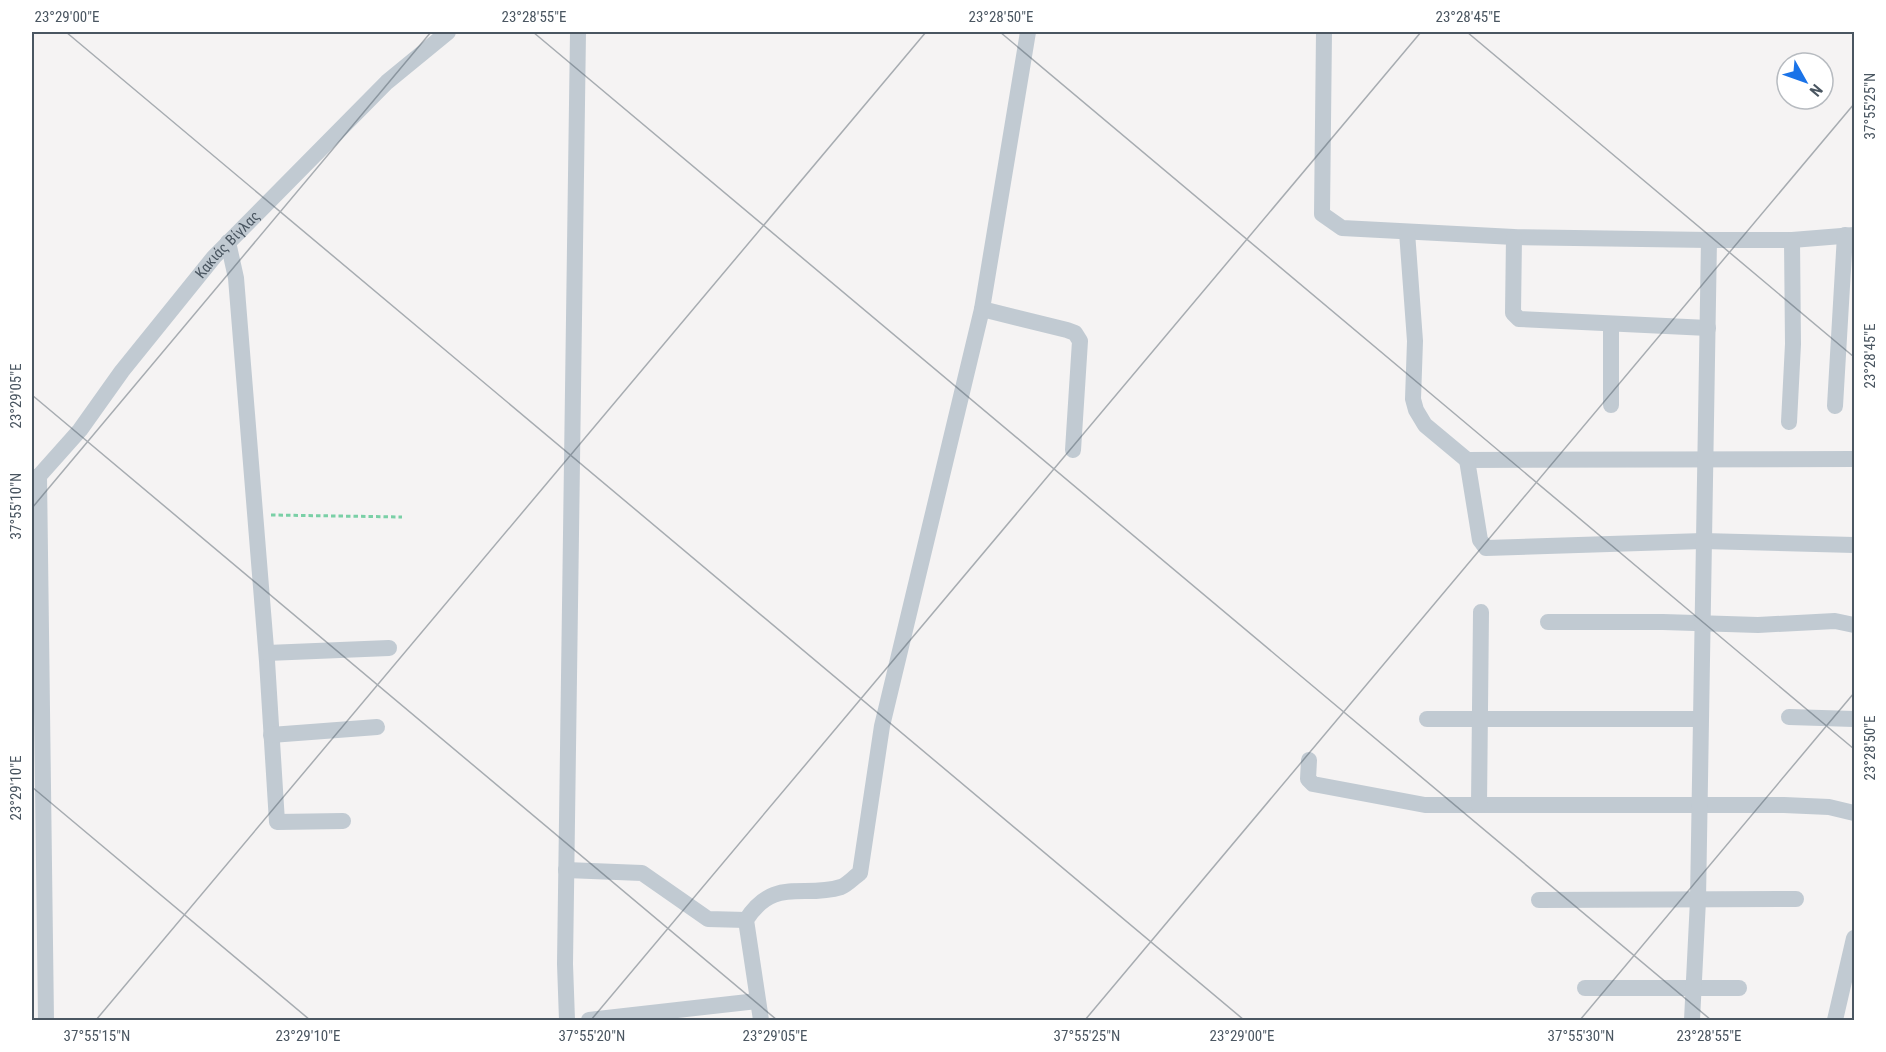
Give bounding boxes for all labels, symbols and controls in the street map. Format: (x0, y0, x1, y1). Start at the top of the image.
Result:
text: 23°29'00"E (35, 8, 99, 26)
text: 23°28'55"E (502, 8, 566, 26)
text: 23°28'50"E (969, 8, 1033, 26)
text: 23°28'45"E (1436, 8, 1500, 26)
north arrow (1775, 51, 1835, 111)
text: 37°55'25"N (1861, 73, 1879, 139)
text: N (1806, 80, 1827, 100)
street label: Κακιάς Βίγλας (191, 207, 264, 282)
text: 23°28'45"E (1861, 324, 1879, 388)
text: 23°29'05"E (7, 364, 25, 428)
text: 37°55'10"N (7, 473, 25, 539)
text: 23°28'50"E (1861, 716, 1879, 780)
text: 23°29'10"E (7, 756, 25, 820)
text: 37°55'15"N (64, 1027, 130, 1045)
text: 23°29'10"E (276, 1027, 340, 1045)
text: 37°55'20"N (559, 1027, 625, 1045)
text: 23°29'05"E (743, 1027, 807, 1045)
text: 37°55'25"N (1054, 1027, 1120, 1045)
text: 23°29'00"E (1210, 1027, 1274, 1045)
text: 37°55'30"N (1548, 1027, 1614, 1045)
text: 23°28'55"E (1677, 1027, 1741, 1045)

